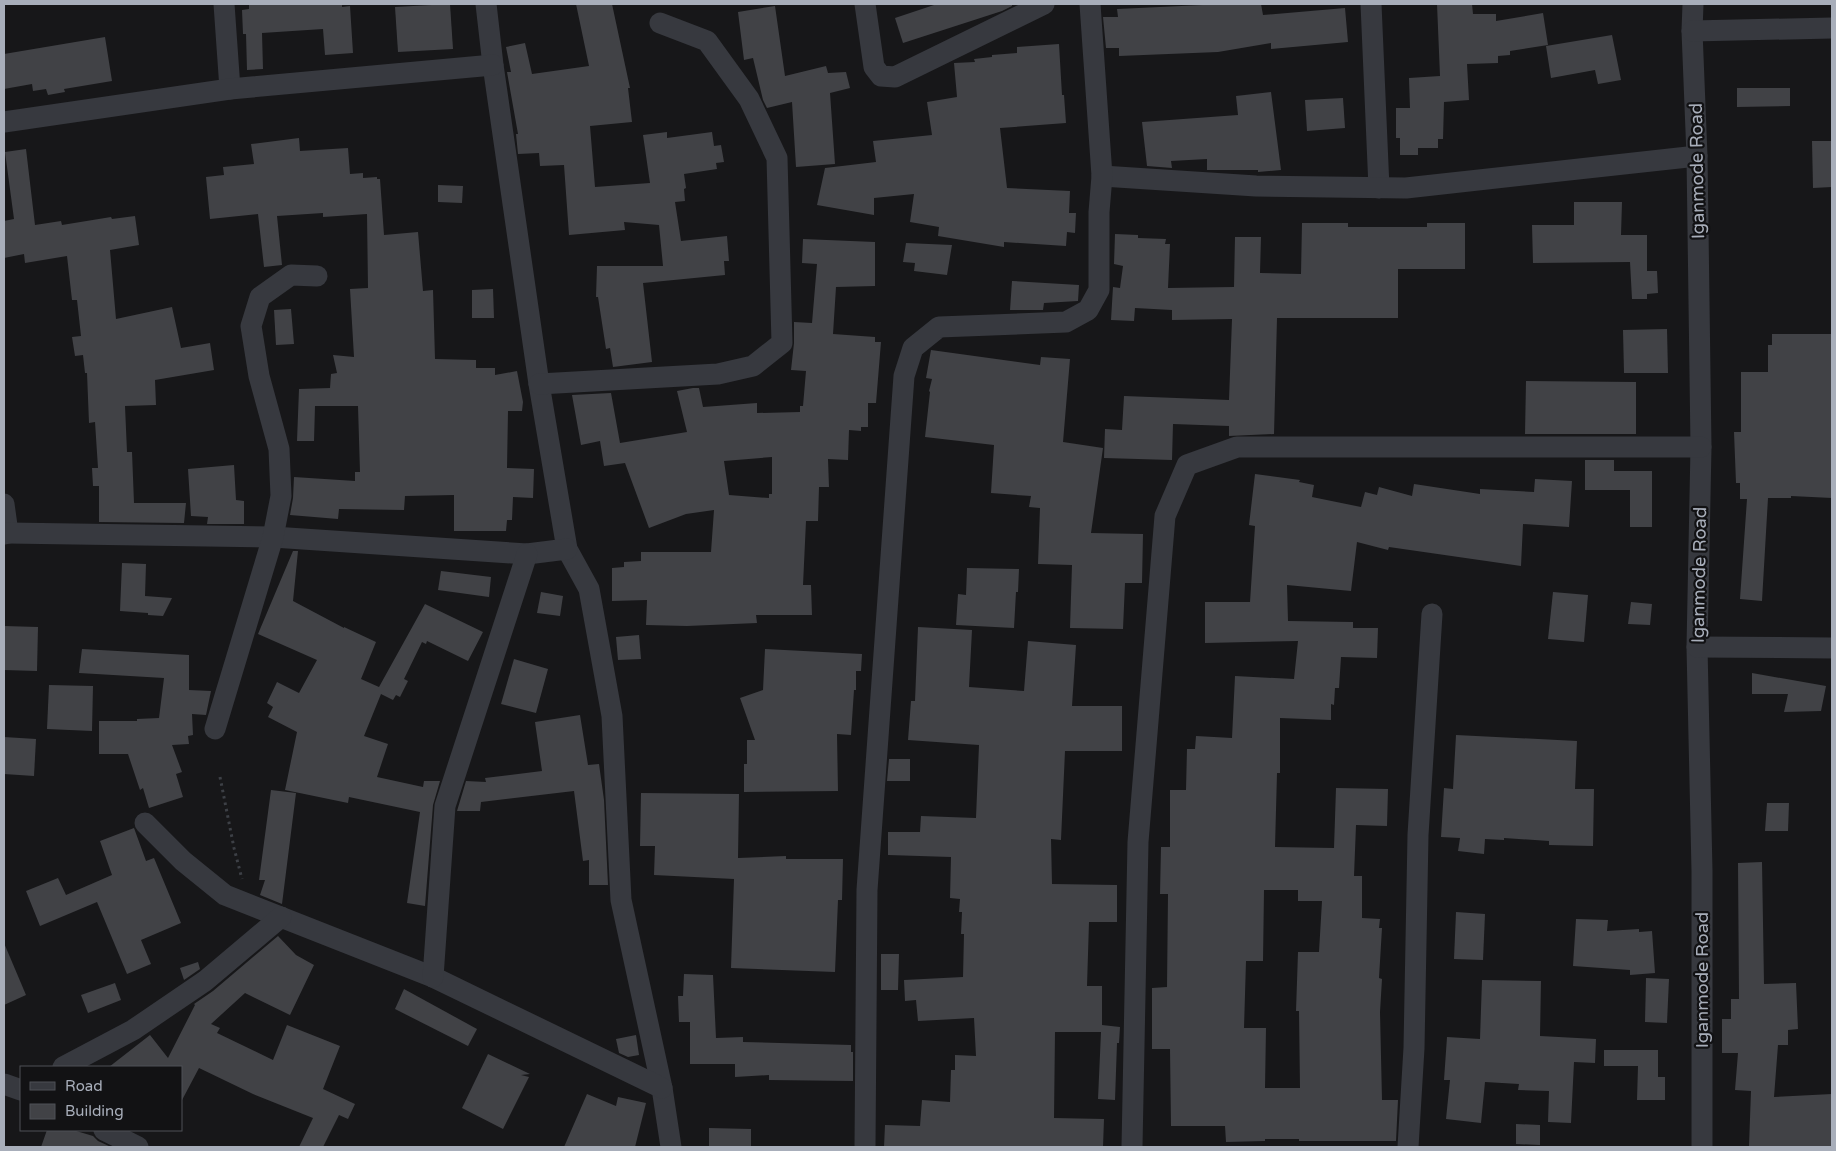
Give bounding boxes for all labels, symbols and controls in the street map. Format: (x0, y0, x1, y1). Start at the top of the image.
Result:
street label: Iganmode Road (1685, 103, 1709, 239)
street label: Iganmode Road (1687, 507, 1711, 643)
street label: Iganmode Road (1691, 912, 1713, 1048)
legend (20, 1066, 182, 1131)
text: Road (65, 1077, 103, 1095)
text: Building (65, 1102, 124, 1120)

